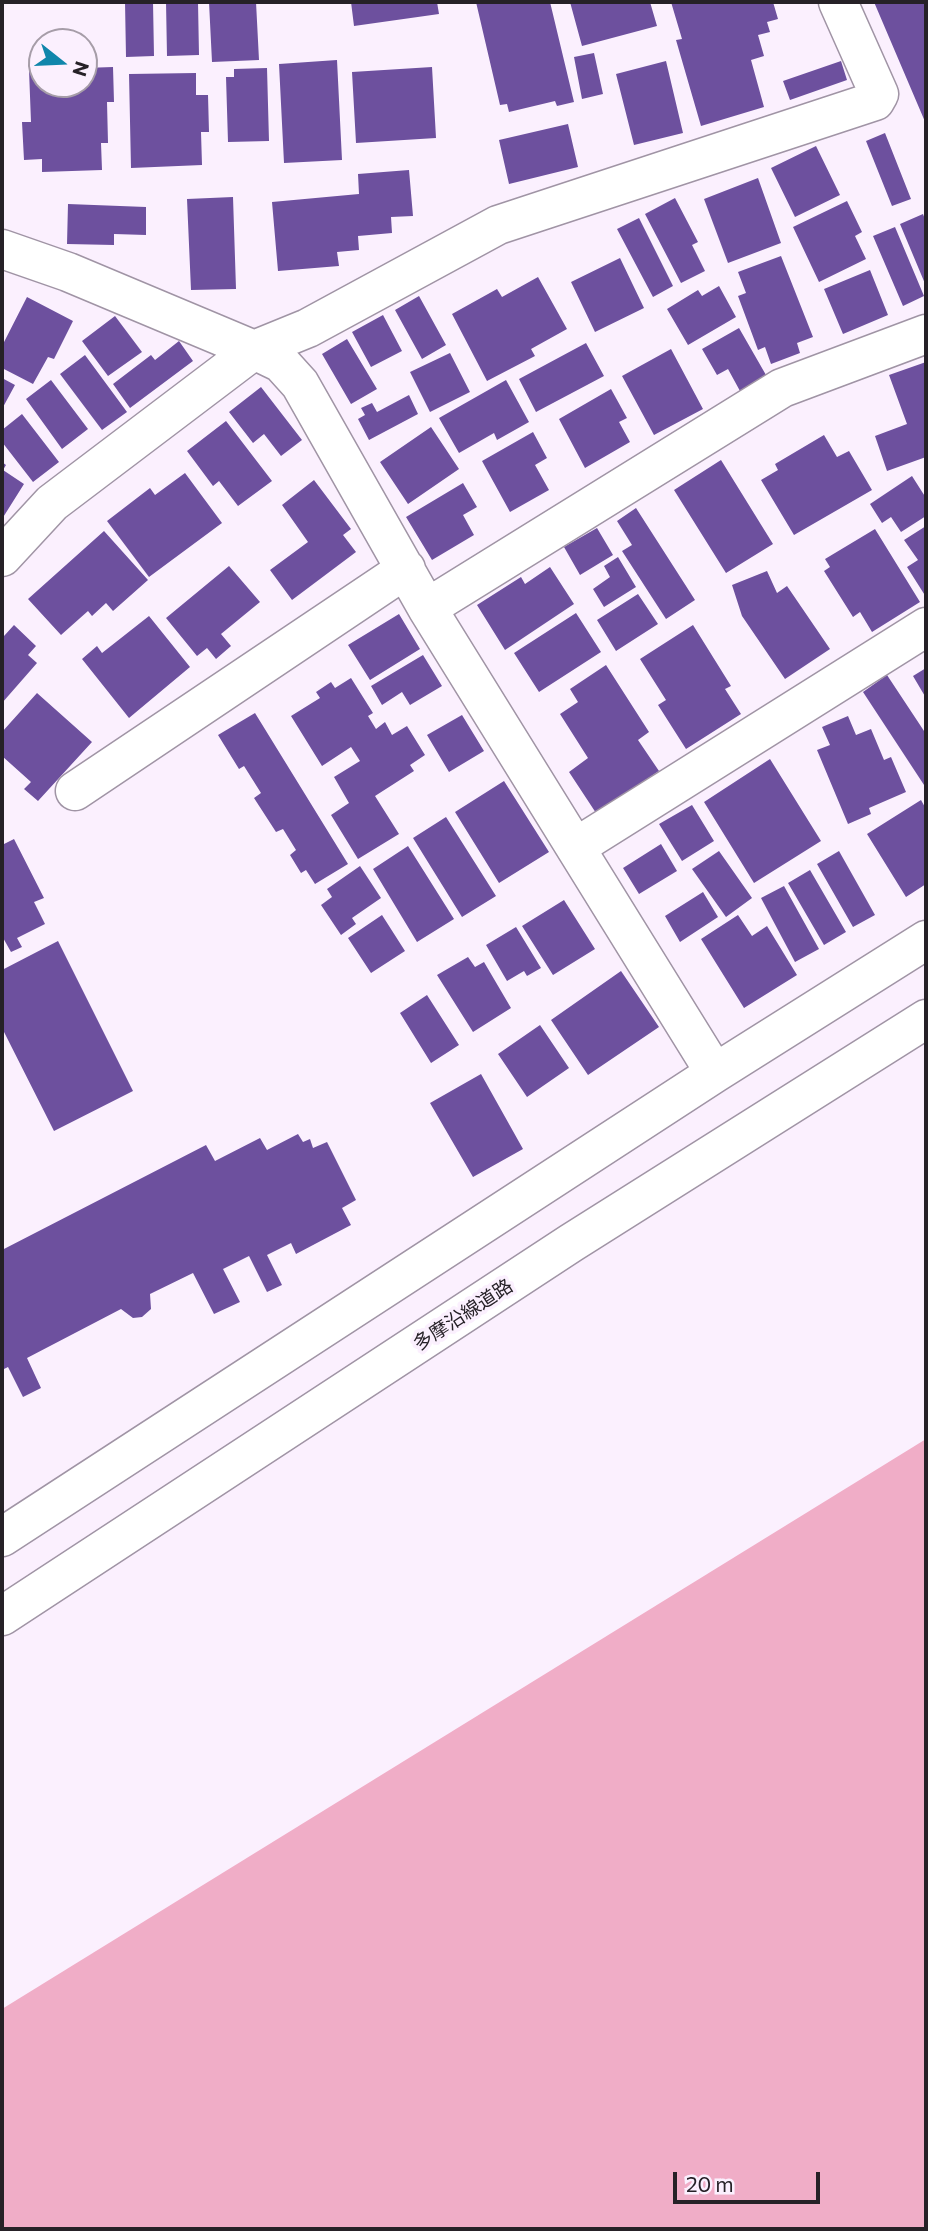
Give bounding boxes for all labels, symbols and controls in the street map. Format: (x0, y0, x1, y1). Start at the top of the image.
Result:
north arrow (28, 28, 98, 98)
text: N (68, 59, 95, 79)
street label: 多摩沿線道路 (409, 1274, 517, 1356)
scale bar (676, 2158, 823, 2202)
text: 20 m (686, 2171, 734, 2196)

